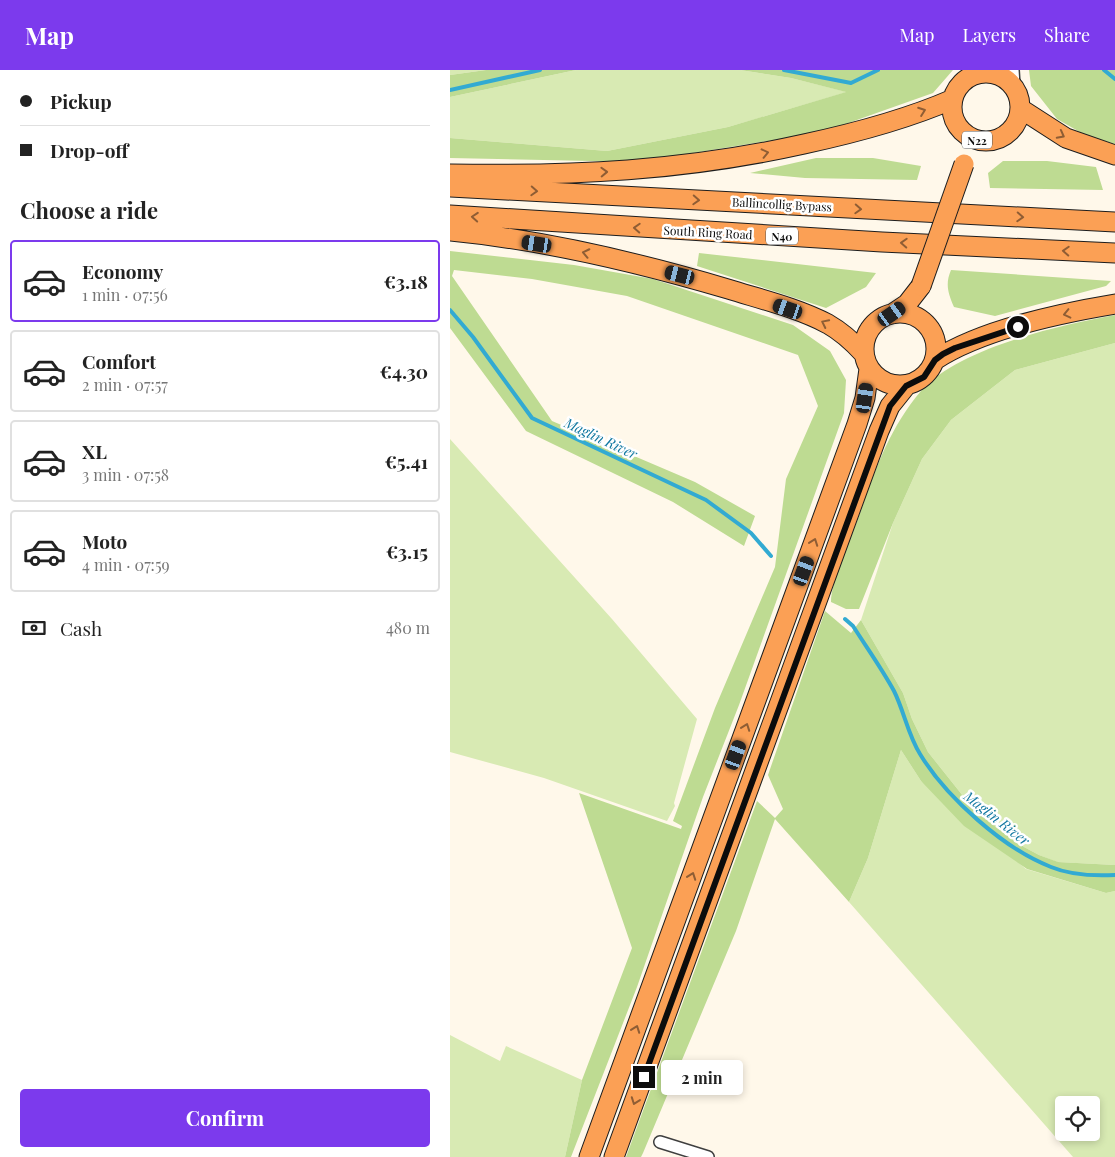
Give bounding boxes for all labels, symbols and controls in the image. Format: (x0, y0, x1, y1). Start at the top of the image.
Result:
text: Map (25, 19, 74, 51)
text: Map (899, 23, 934, 47)
text: Layers (962, 23, 1016, 47)
text: Share (1044, 23, 1090, 47)
text: Pickup (50, 88, 112, 114)
one-way arrow (917, 107, 925, 117)
one-way arrow (1056, 129, 1065, 139)
road number: N22 (962, 132, 992, 148)
text: Drop-off (50, 137, 128, 163)
one-way arrow (760, 148, 769, 159)
one-way arrow (600, 167, 608, 178)
one-way arrow (530, 186, 538, 197)
street label: Ballincollig Bypass (732, 193, 832, 215)
one-way arrow (692, 194, 700, 205)
text: Choose a ride (20, 195, 158, 225)
one-way arrow (854, 203, 862, 214)
one-way arrow (471, 212, 479, 223)
one-way arrow (1017, 212, 1025, 222)
one-way arrow (633, 222, 641, 233)
street label: South Ring Road (663, 222, 753, 242)
road number: N40 (766, 228, 798, 245)
car (521, 234, 552, 254)
one-way arrow (900, 237, 908, 248)
one-way arrow (1062, 246, 1070, 256)
one-way arrow (581, 248, 590, 259)
text: Economy (82, 258, 163, 284)
icon: car (22, 259, 67, 304)
car (663, 264, 696, 286)
text: €3.18 (384, 268, 428, 294)
text: 1 min · 07:56 (82, 284, 168, 305)
car (771, 297, 804, 321)
car (875, 299, 908, 329)
one-way arrow (1063, 308, 1072, 319)
route start (1007, 316, 1029, 338)
one-way arrow (821, 319, 830, 330)
text: Comfort (82, 348, 156, 374)
icon: car (22, 349, 67, 394)
text: €4.30 (380, 358, 428, 384)
text: 2 min · 07:57 (82, 374, 168, 395)
car (855, 382, 874, 414)
water label: Maglin River (561, 412, 641, 464)
text: XL (82, 438, 107, 464)
icon: car (22, 439, 67, 484)
text: €5.41 (385, 448, 428, 474)
text: 3 min · 07:58 (82, 464, 169, 485)
text: Moto (82, 528, 127, 554)
icon: car (22, 529, 67, 574)
text: €3.15 (386, 538, 428, 564)
one-way arrow (808, 538, 818, 547)
text: 4 min · 07:59 (82, 554, 170, 575)
car (791, 554, 816, 588)
icon: cash (20, 614, 48, 642)
text: Cash (60, 615, 102, 641)
text: 480 m (386, 617, 430, 638)
one-way arrow (740, 724, 750, 732)
car (723, 738, 748, 772)
water label: Maglin River (960, 786, 1034, 850)
one-way arrow (686, 873, 696, 881)
one-way arrow (630, 1025, 640, 1034)
callout: 2 min (662, 1060, 744, 1094)
route end (633, 1066, 655, 1088)
text: 2 min (681, 1067, 723, 1088)
button: Confirm (20, 1089, 430, 1147)
one-way arrow (631, 1096, 641, 1105)
map controls (1055, 1096, 1100, 1141)
button: locate (1055, 1096, 1100, 1141)

